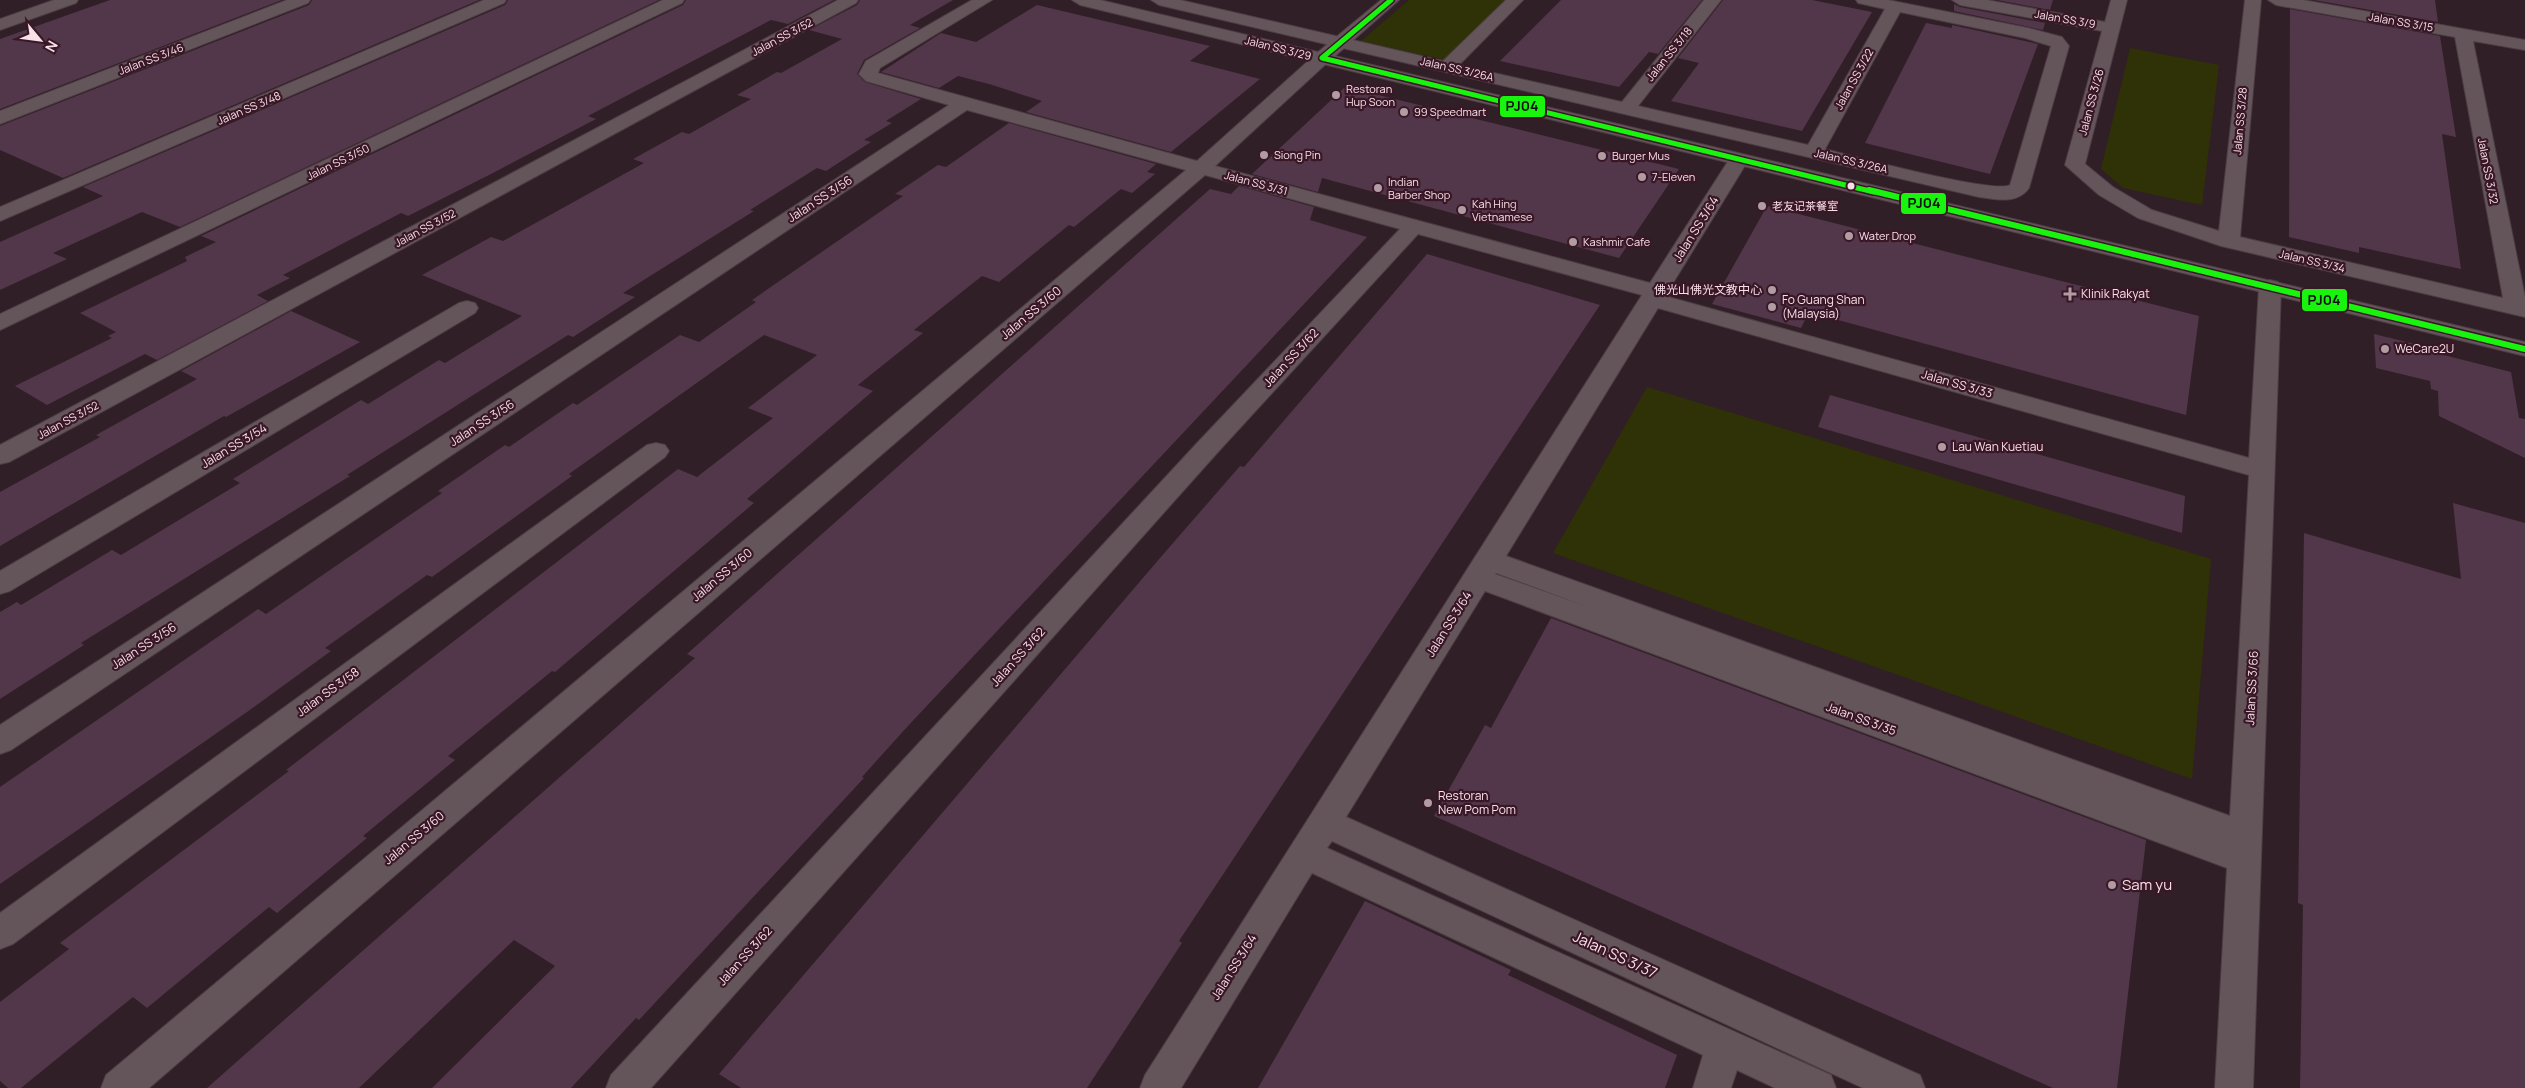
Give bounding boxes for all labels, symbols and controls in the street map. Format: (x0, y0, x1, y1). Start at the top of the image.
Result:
street label: Jalan SS 3/9 (2033, 6, 2097, 31)
street label: Jalan SS 3/15 (2368, 8, 2435, 35)
street label: Jalan SS 3/52 (749, 14, 815, 59)
north arrow (15, 15, 65, 65)
street label: Jalan SS 3/18 (1642, 23, 1695, 84)
street label: Jalan SS 3/29 (1243, 32, 1313, 63)
text: N (41, 38, 63, 56)
street label: Jalan SS 3/46 (116, 39, 186, 78)
street label: Jalan SS 3/22 (1831, 46, 1876, 112)
street label: Jalan SS 3/26A (1419, 53, 1495, 84)
street label: Jalan SS 3/26 (2074, 67, 2107, 137)
place label: Restoran Hup Soon (1346, 81, 1395, 109)
street label: Jalan SS 3/48 (215, 87, 283, 128)
street label: Jalan SS 3/28 (2229, 87, 2250, 155)
marker: Restoran Hup Soon (1330, 89, 1342, 101)
line badge: PJ04 (1499, 95, 1546, 118)
text: PJ04 (1505, 96, 1539, 115)
place label: 99 Speedmart (1414, 104, 1486, 119)
marker: 99 Speedmart (1398, 106, 1410, 118)
street label: Jalan SS 3/32 (2475, 136, 2502, 205)
street label: Jalan SS 3/50 (304, 140, 372, 183)
street label: Jalan SS 3/26A (1813, 145, 1889, 176)
place label: Siong Pin (1274, 147, 1321, 162)
place label: Burger Mus (1612, 148, 1670, 163)
marker: Siong Pin (1258, 149, 1270, 161)
marker: Burger Mus (1596, 150, 1608, 162)
street label: Jalan SS 3/31 (1223, 167, 1290, 198)
place label: 7-Eleven (1652, 169, 1695, 184)
street label: Jalan SS 3/56 (784, 171, 855, 226)
marker: 7-Eleven (1636, 171, 1648, 183)
place label: Indian Barber Shop (1388, 174, 1451, 202)
unlabelled marker (1846, 181, 1856, 191)
marker: Indian Barber Shop (1372, 182, 1384, 194)
line badge: PJ04 (1900, 192, 1947, 215)
street label: Jalan SS 3/64 (1669, 193, 1723, 265)
text: PJ04 (1907, 193, 1941, 212)
place label: Kah Hing Vietnamese (1472, 196, 1533, 224)
place label: 老友记茶餐室 (1772, 198, 1838, 213)
marker: 老友记茶餐室 (1756, 200, 1768, 212)
marker: Kah Hing Vietnamese (1456, 204, 1468, 216)
street label: Jalan SS 3/52 (392, 205, 458, 250)
place label: Water Drop (1859, 228, 1916, 243)
marker: Water Drop (1843, 230, 1855, 242)
place label: Kashmir Cafe (1583, 234, 1651, 249)
marker: Kashmir Cafe (1567, 236, 1579, 248)
street label: Jalan SS 3/34 (2278, 246, 2347, 275)
place label: 佛光山佛光文教中心 (1654, 281, 1762, 298)
street label: Jalan SS 3/60 (997, 282, 1065, 343)
marker: 佛光山佛光文教中心 (1766, 284, 1778, 296)
place label: Klinik Rakyat (2081, 285, 2150, 302)
marker: Klinik Rakyat (2063, 287, 2077, 301)
line badge: PJ04 (2301, 288, 2348, 312)
text: PJ04 (2307, 290, 2341, 309)
place label: Fo Guang Shan (Malaysia) (1782, 291, 1865, 322)
marker: Fo Guang Shan (Malaysia) (1766, 301, 1778, 313)
street label: Jalan SS 3/62 (1259, 325, 1322, 391)
place label: WeCare2U (2395, 340, 2454, 357)
marker: WeCare2U (2379, 343, 2391, 355)
street label: Jalan SS 3/33 (1920, 365, 1995, 402)
street label: Jalan SS 3/56 (446, 395, 517, 450)
street label: Jalan SS 3/52 (35, 397, 101, 442)
street label: Jalan SS 3/54 (198, 419, 270, 472)
place label: Lau Wan Kuetiau (1952, 438, 2043, 455)
marker: Lau Wan Kuetiau (1936, 441, 1948, 453)
street label: Jalan SS 3/60 (688, 544, 756, 605)
street label: Jalan SS 3/64 (1422, 588, 1476, 660)
street label: Jalan SS 3/56 (108, 618, 179, 673)
street label: Jalan SS 3/62 (986, 623, 1049, 690)
street label: Jalan SS 3/66 (2241, 650, 2262, 726)
street label: Jalan SS 3/58 (293, 663, 363, 720)
street label: Jalan SS 3/35 (1824, 698, 1899, 739)
place label: Restoran New Pom Pom (1438, 787, 1516, 818)
marker: Restoran New Pom Pom (1422, 797, 1434, 809)
street label: Jalan SS 3/60 (380, 807, 448, 868)
place label: Sam yu (2122, 874, 2172, 895)
marker: Sam yu (2106, 879, 2118, 891)
street label: Jalan SS 3/62 (713, 922, 776, 989)
street label: Jalan SS 3/37 (1570, 926, 1661, 983)
street label: Jalan SS 3/64 (1207, 931, 1261, 1003)

